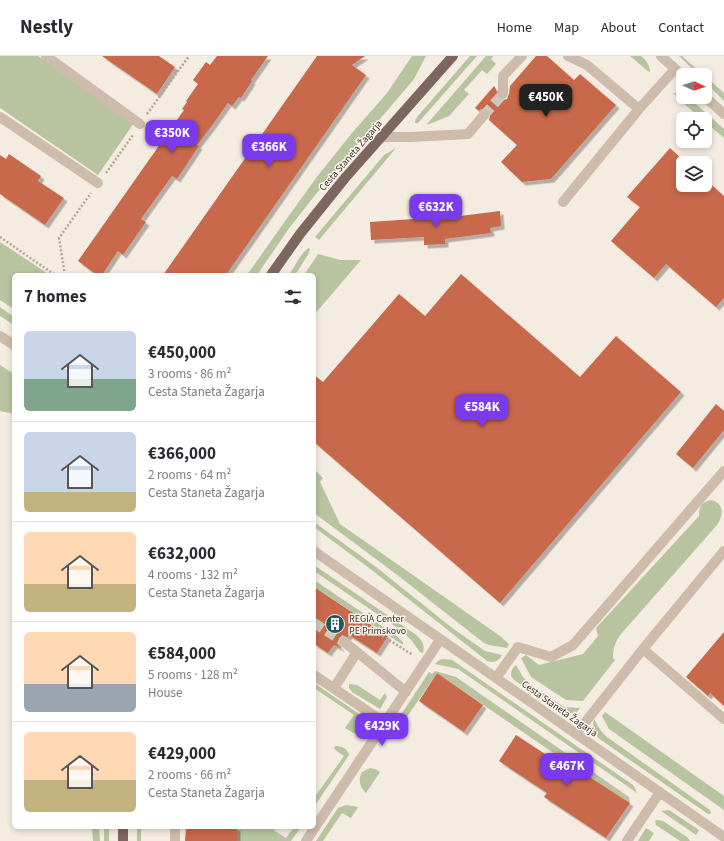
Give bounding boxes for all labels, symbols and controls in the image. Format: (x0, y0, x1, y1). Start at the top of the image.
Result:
text: Nestly (20, 14, 73, 41)
text: Home (497, 18, 532, 38)
text: Map (554, 18, 579, 38)
text: About (601, 18, 636, 38)
text: Contact (658, 18, 704, 38)
north arrow (676, 68, 712, 104)
map controls (676, 68, 712, 192)
pin: €450K (518, 84, 574, 118)
text: €450K (528, 88, 564, 106)
button: locate (676, 112, 712, 148)
street label: Cesta Staneta Žagarja (316, 117, 386, 194)
pin: €350K (144, 120, 200, 154)
text: €350K (154, 124, 190, 142)
pin: €366K (241, 134, 297, 168)
text: €366K (251, 138, 287, 156)
button: layers (676, 156, 712, 192)
pin: €632K (408, 194, 464, 228)
text: €632K (418, 198, 454, 216)
text: 7 homes (24, 285, 86, 309)
icon: filters (282, 286, 304, 308)
text: €450,000 (148, 341, 216, 365)
icon: home (56, 347, 104, 395)
text: 3 rooms · 86 m² (148, 365, 231, 383)
text: Cesta Staneta Žagarja (148, 383, 265, 401)
pin: €584K (454, 394, 510, 428)
text: €584K (464, 398, 500, 416)
text: €366,000 (148, 442, 216, 466)
icon: home (56, 448, 104, 496)
text: 2 rooms · 64 m² (148, 466, 231, 484)
text: Cesta Staneta Žagarja (148, 484, 265, 502)
text: €632,000 (148, 542, 216, 566)
icon: home (56, 548, 104, 596)
text: 4 rooms · 132 m² (148, 566, 238, 584)
text: Cesta Staneta Žagarja (148, 584, 265, 602)
place label: REGIA Center PE Primskovo (349, 612, 406, 638)
building icon: REGIA Center PE Primskovo (324, 613, 346, 635)
text: €584,000 (148, 642, 216, 666)
icon: home (56, 648, 104, 696)
text: 5 rooms · 128 m² (148, 666, 238, 684)
street label: Cesta Staneta Žagarja (519, 677, 600, 740)
text: House (148, 684, 183, 702)
pin: €429K (354, 713, 410, 747)
text: €429K (364, 717, 400, 735)
text: €429,000 (148, 742, 216, 766)
icon: home (56, 748, 104, 796)
pin: €467K (539, 753, 595, 787)
text: €467K (549, 757, 585, 775)
text: 2 rooms · 66 m² (148, 766, 231, 784)
text: Cesta Staneta Žagarja (148, 784, 265, 802)

